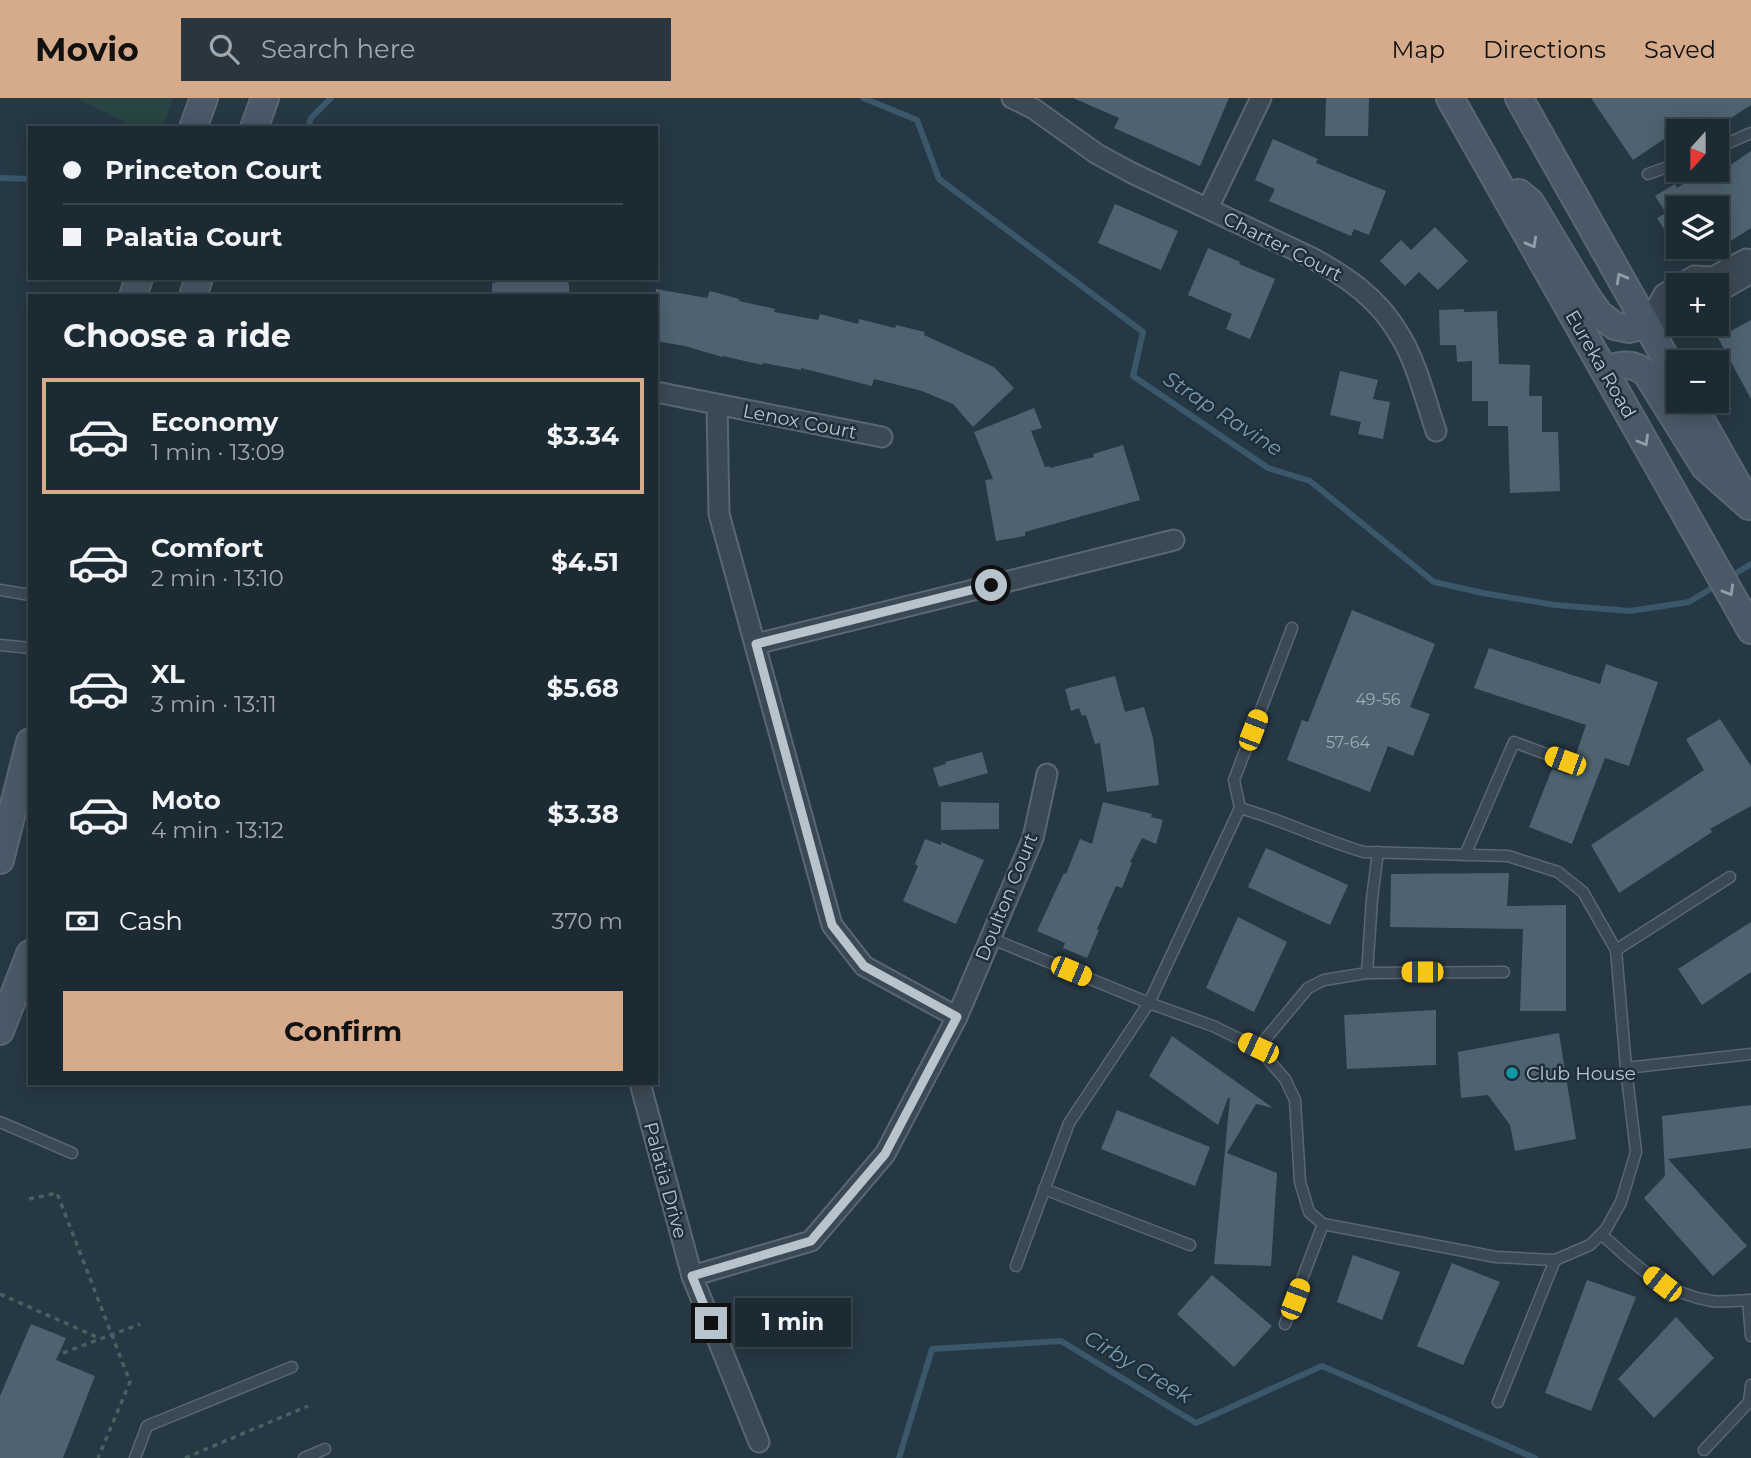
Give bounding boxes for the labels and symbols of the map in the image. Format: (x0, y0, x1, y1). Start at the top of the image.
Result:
north arrow (1666, 119, 1729, 182)
street label: Charter Court (1220, 207, 1346, 286)
one-way arrow (1524, 235, 1537, 248)
one-way arrow (1616, 272, 1629, 285)
street label: Eureka Road (1560, 306, 1641, 422)
water label: Strap Ravine (1159, 366, 1288, 461)
street label: Lenox Court (741, 399, 859, 444)
one-way arrow (1636, 433, 1649, 446)
route start (975, 569, 1007, 601)
one-way arrow (1721, 584, 1734, 597)
house number: 49-56 (1355, 690, 1401, 709)
car (1236, 707, 1271, 753)
house number: 57-64 (1326, 733, 1370, 752)
car (1542, 744, 1589, 778)
street label: Doulton Court (970, 830, 1043, 964)
car (1048, 953, 1095, 989)
car (1402, 962, 1444, 983)
car (1235, 1030, 1282, 1066)
place label: Club House (1526, 1062, 1636, 1085)
marker: Club House (1504, 1065, 1520, 1081)
street label: Palatia Drive (639, 1119, 692, 1241)
car (1639, 1263, 1686, 1305)
car (1278, 1276, 1313, 1322)
callout: 1 min (736, 1298, 851, 1348)
route end (695, 1307, 727, 1339)
water label: Cirby Creek (1080, 1325, 1198, 1409)

